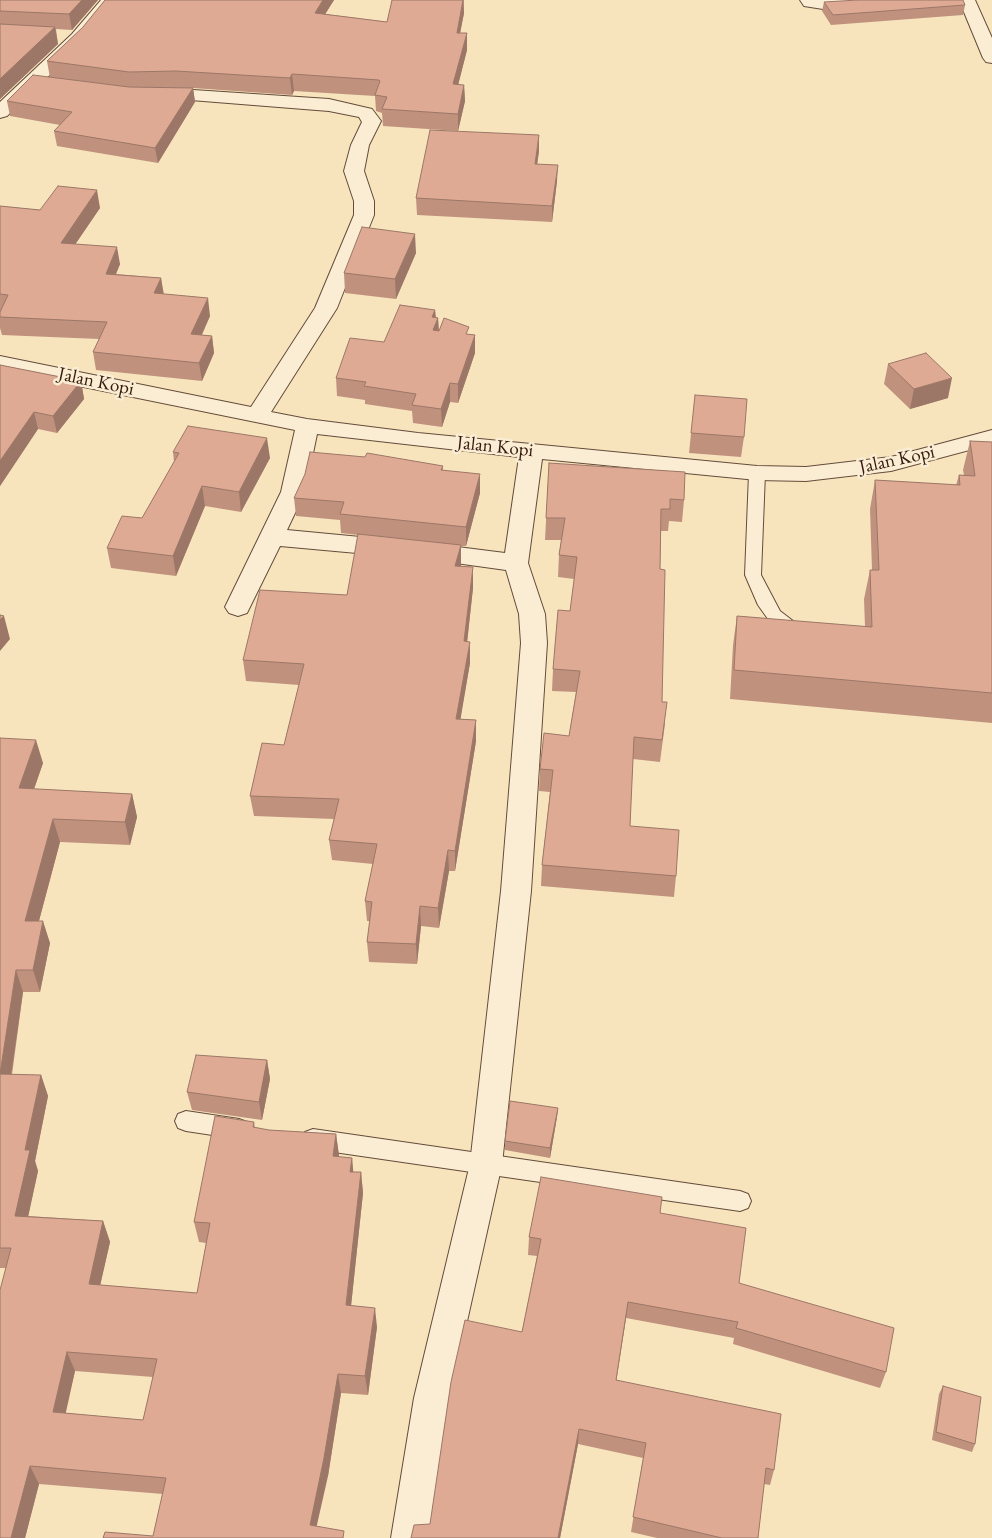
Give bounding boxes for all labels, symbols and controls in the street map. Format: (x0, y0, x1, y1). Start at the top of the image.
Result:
street label: Jalan Kopi (56, 363, 136, 401)
street label: Jalan Kopi (456, 432, 534, 462)
street label: Jalan Kopi (857, 441, 937, 479)

